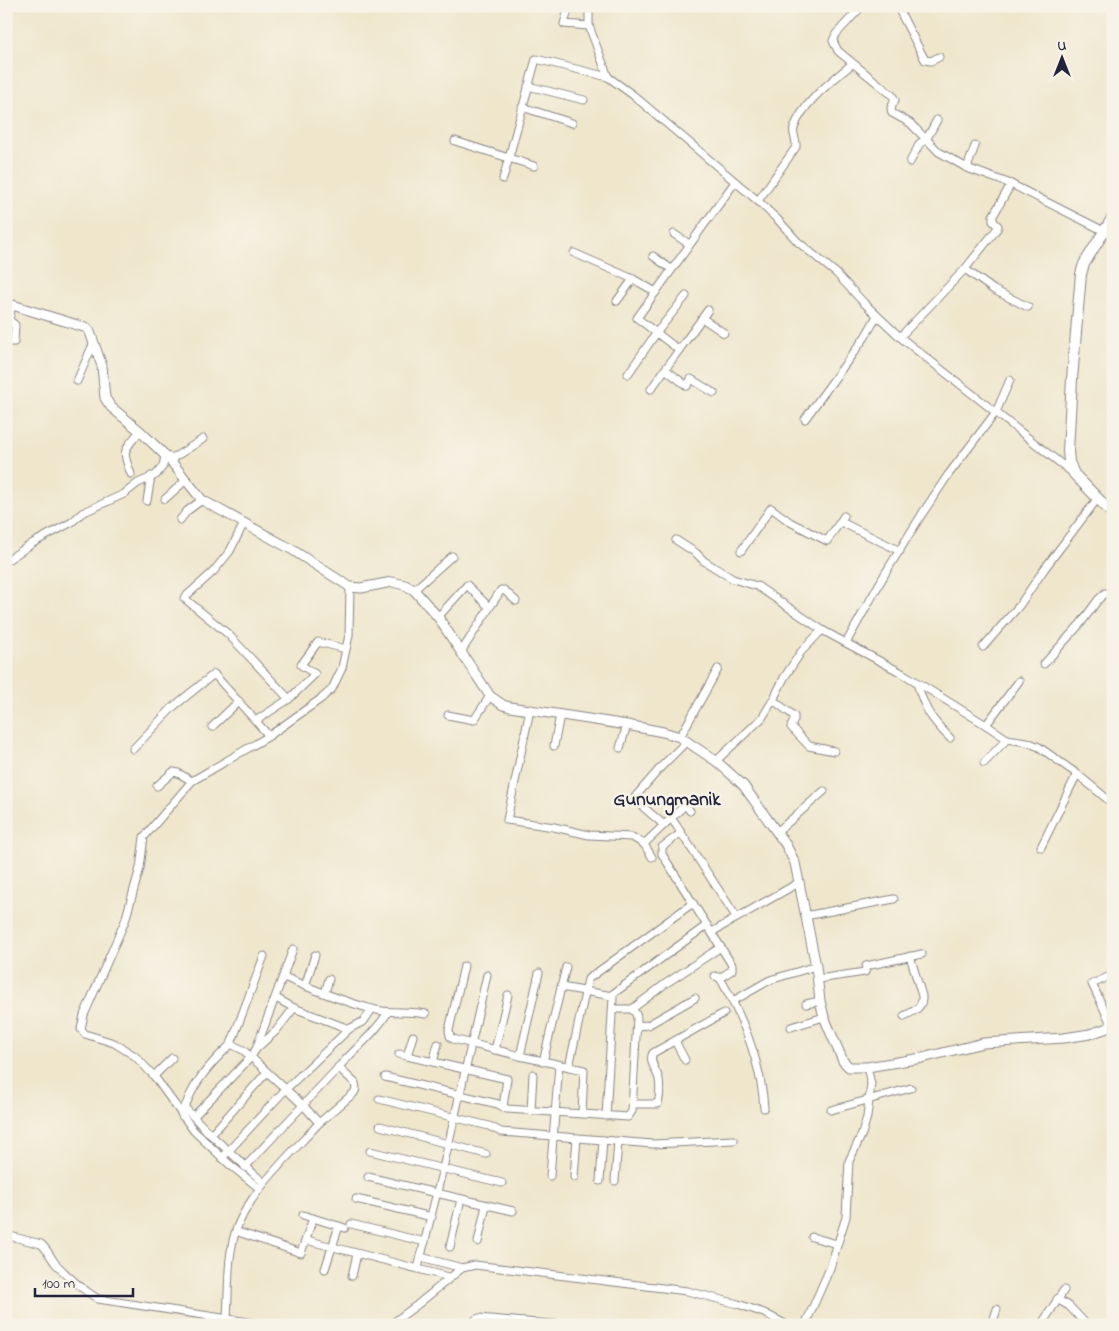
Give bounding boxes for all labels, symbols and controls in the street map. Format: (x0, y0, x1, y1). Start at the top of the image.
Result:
north arrow (1036, 32, 1086, 82)
text: U (1058, 36, 1067, 57)
district label: Gunungmanik (614, 787, 721, 816)
scale bar (35, 1266, 132, 1298)
text: 100 m (42, 1273, 75, 1295)

